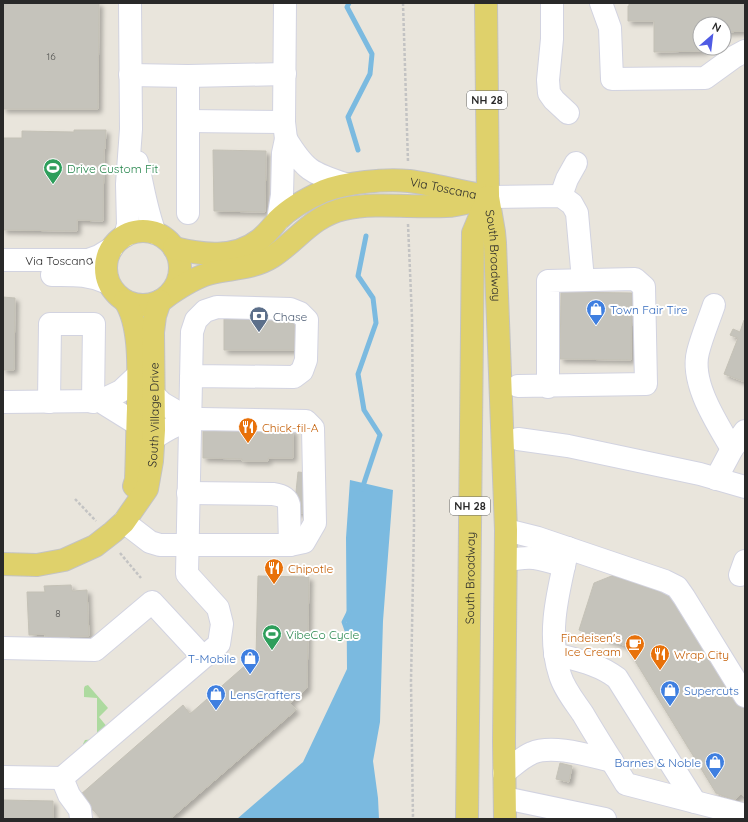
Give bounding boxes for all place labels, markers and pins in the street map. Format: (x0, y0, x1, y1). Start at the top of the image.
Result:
sports icon: Drive Custom Fit (42, 157, 64, 185)
place label: Drive Custom Fit (67, 161, 158, 176)
shop icon: Town Fair Tire (585, 298, 607, 326)
place label: Town Fair Tire (610, 302, 688, 317)
bank icon: Chase (248, 305, 270, 333)
place label: Chase (273, 309, 308, 324)
restaurant icon: Chick-fil-A (237, 416, 259, 444)
place label: Chick-fil-A (262, 420, 319, 435)
restaurant icon: Chipotle (263, 557, 285, 585)
place label: Chipotle (288, 561, 333, 576)
sports icon: VibeCo Cycle (261, 623, 283, 651)
place label: VibeCo Cycle (286, 627, 359, 642)
place label: Findeisen's Ice Cream (561, 630, 621, 659)
cafe icon: Findeisen's Ice Cream (624, 633, 646, 661)
restaurant icon: Wrap City (649, 643, 671, 671)
shop icon: T-Mobile (239, 647, 261, 675)
place label: Wrap City (674, 647, 729, 662)
place label: T-Mobile (188, 651, 236, 666)
shop icon: Supercuts (659, 679, 681, 707)
shop icon: LensCrafters (205, 683, 227, 711)
place label: Supercuts (684, 683, 739, 698)
place label: LensCrafters (230, 687, 301, 702)
shop icon: Barnes & Noble (704, 751, 726, 779)
place label: Barnes & Noble (615, 755, 701, 770)

